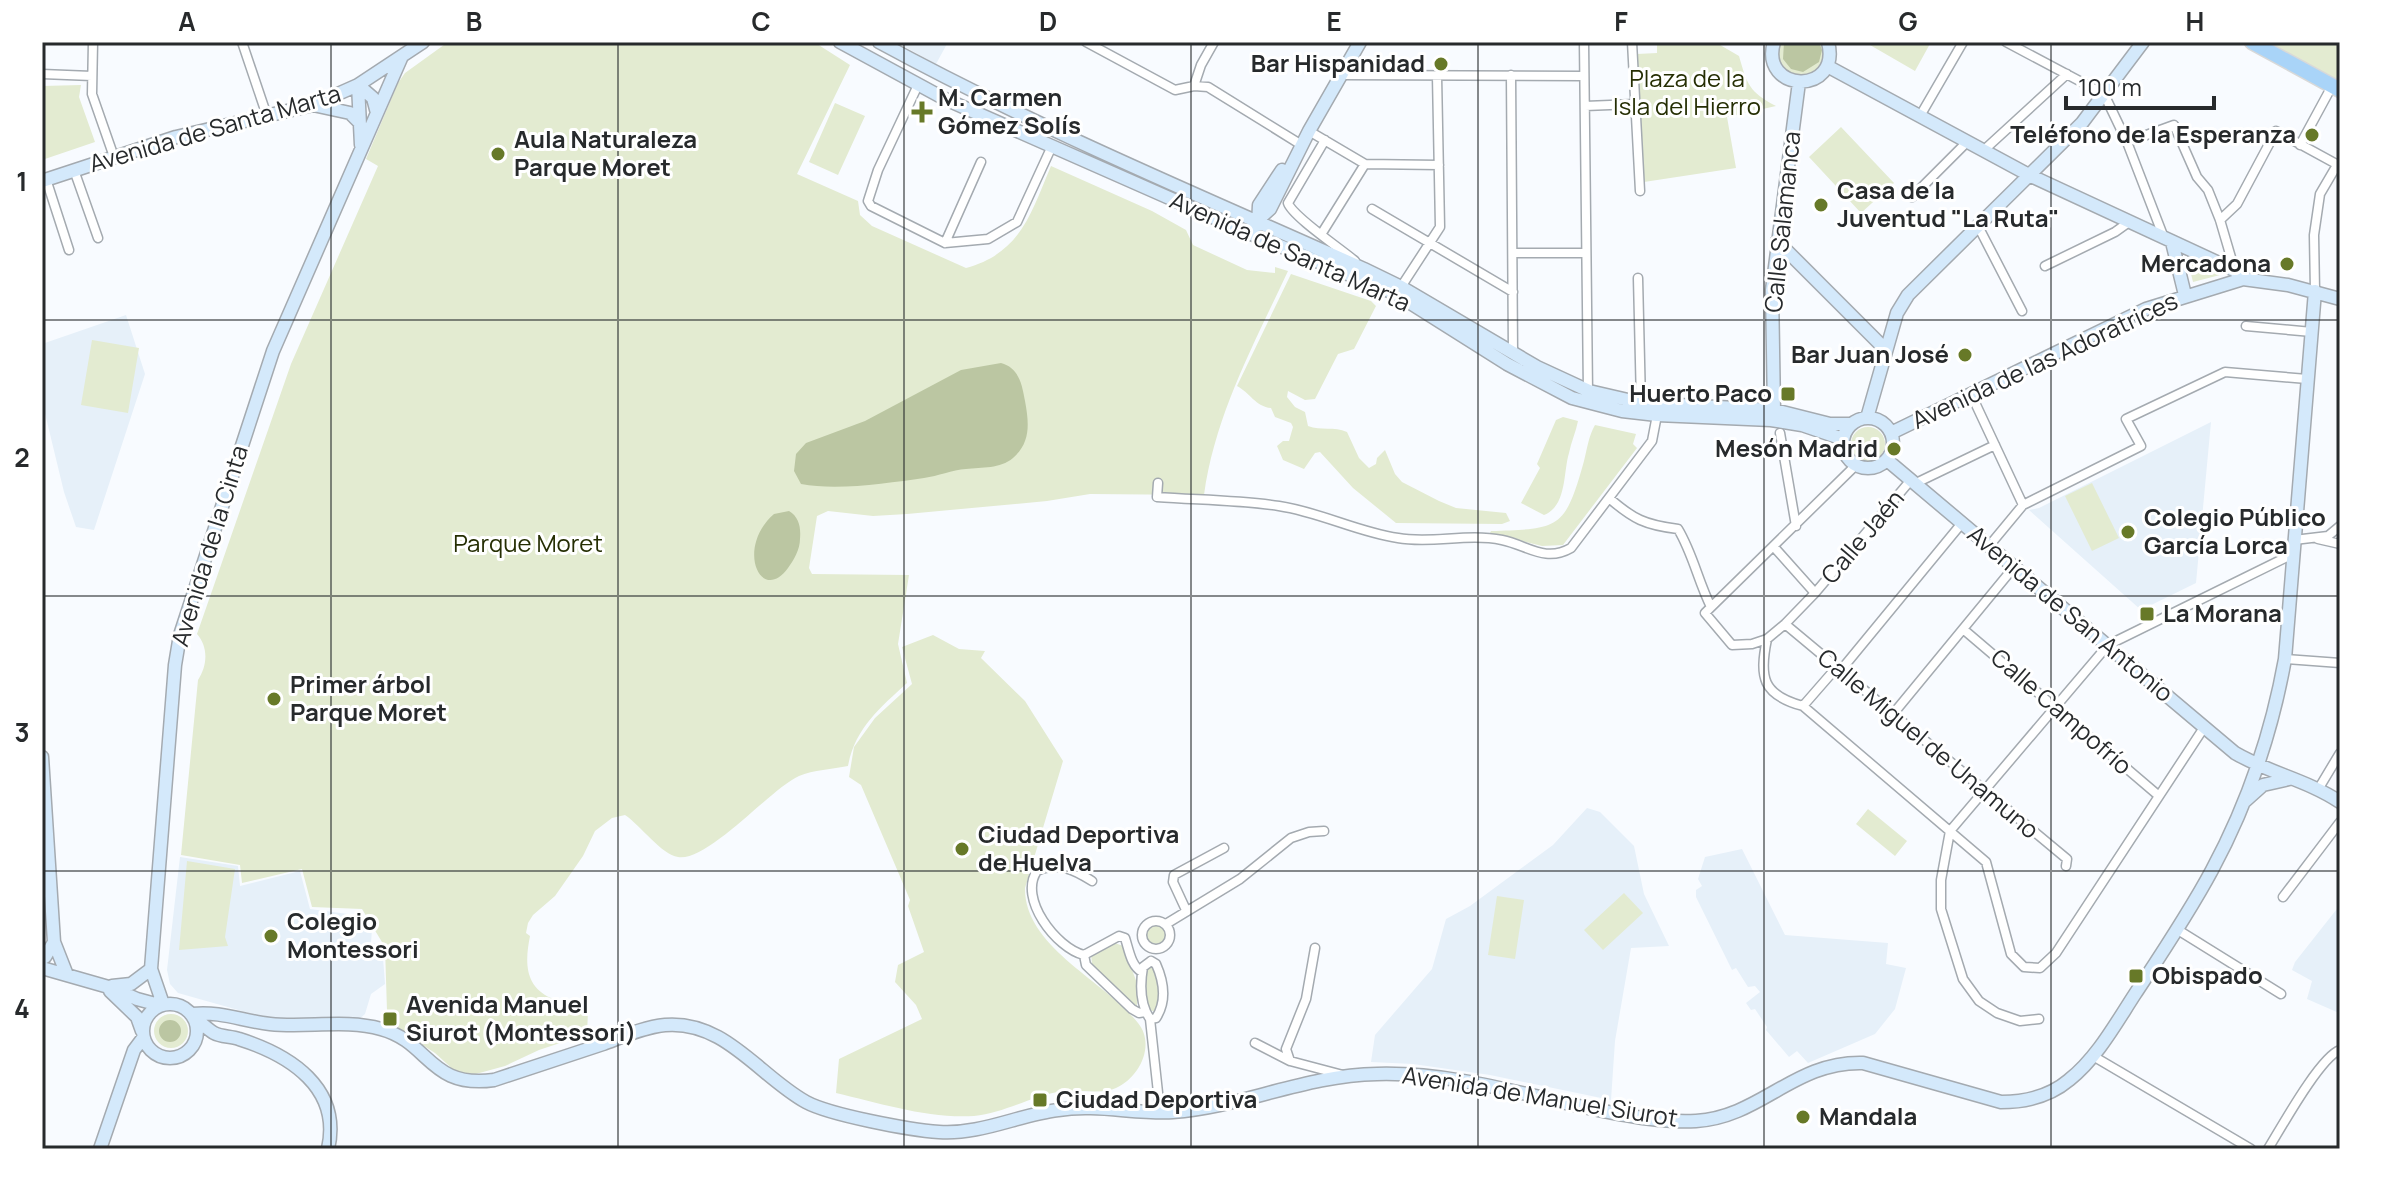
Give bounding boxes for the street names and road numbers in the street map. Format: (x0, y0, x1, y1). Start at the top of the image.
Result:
street label: Avenida de Santa Marta (85, 76, 344, 179)
street label: Calle Salamanca (1756, 130, 1807, 314)
street label: Avenida de Santa Marta (1165, 183, 1416, 319)
street label: Avenida de las Adoratrices (1906, 283, 2183, 436)
street label: Avenida de la Cinta (162, 441, 255, 650)
street label: Calle Jaén (1813, 482, 1911, 590)
street label: Avenida de San Antonio (1961, 517, 2181, 709)
street label: Calle Miguel de Unamuno (1811, 640, 2047, 845)
street label: Calle Campofrío (1984, 640, 2140, 781)
street label: Avenida de Manuel Siurot (1400, 1057, 1680, 1134)

